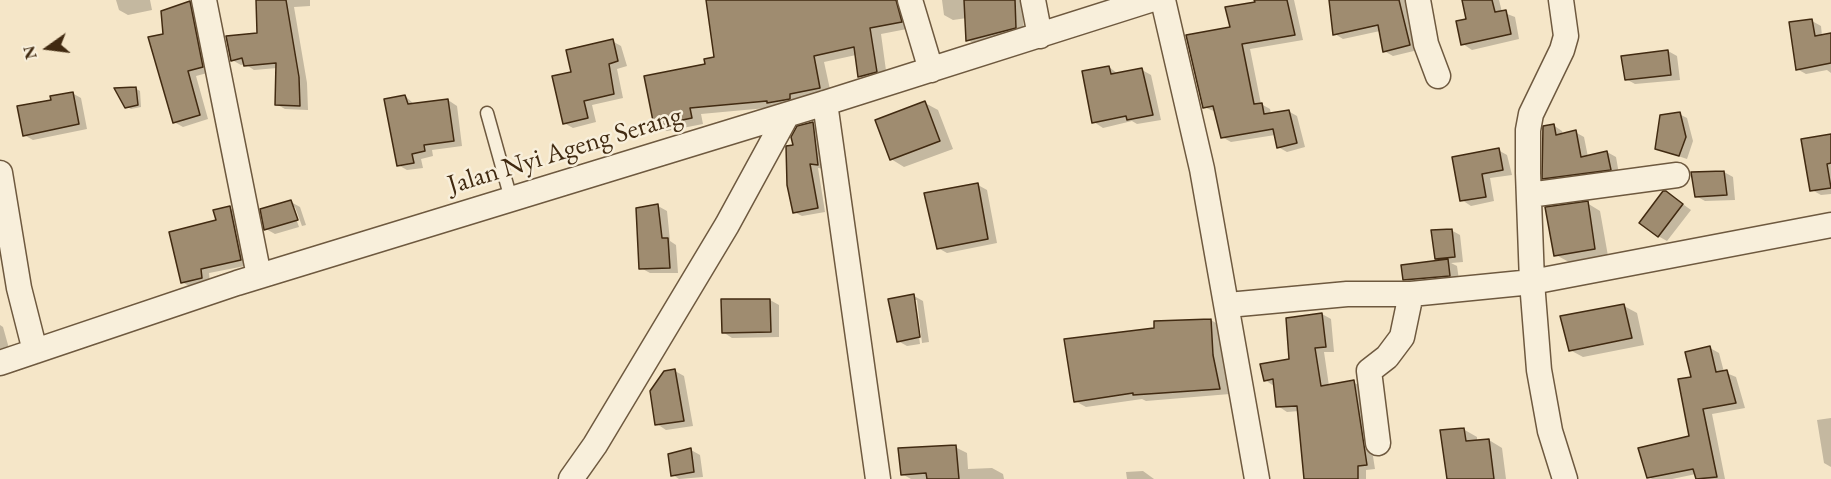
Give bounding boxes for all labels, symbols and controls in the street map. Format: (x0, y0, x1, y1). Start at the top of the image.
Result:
north arrow (18, 18, 78, 78)
text: N (18, 44, 42, 61)
street label: Jalan Nyi Ageng Serang (444, 100, 686, 202)

